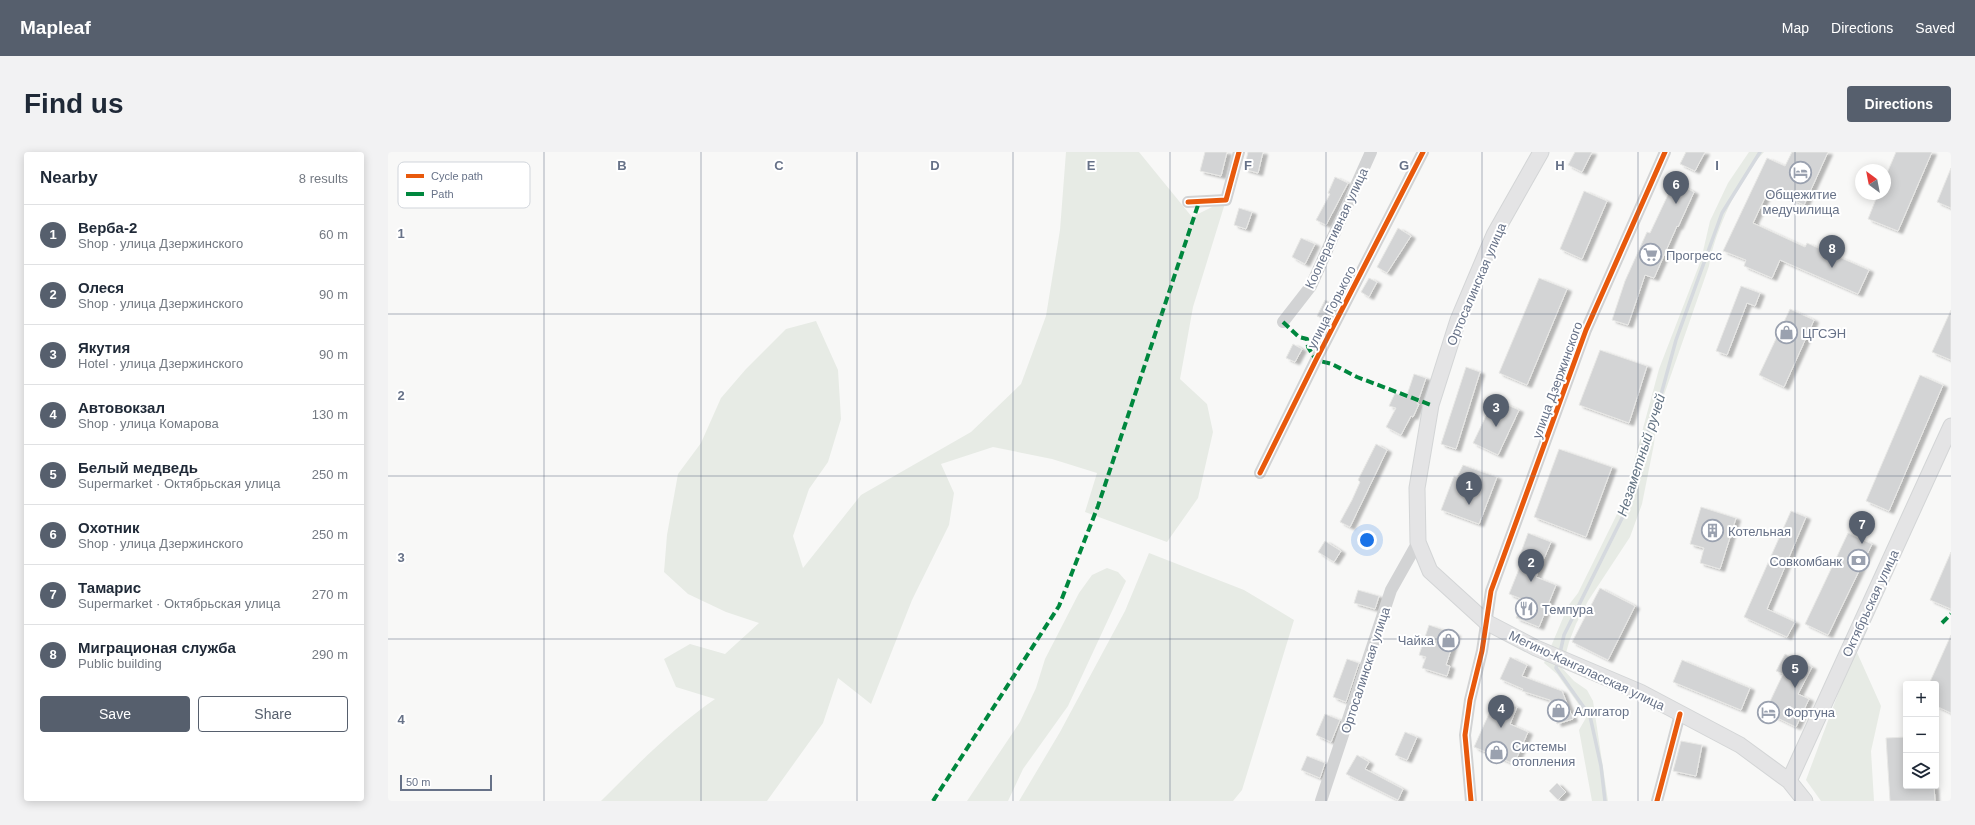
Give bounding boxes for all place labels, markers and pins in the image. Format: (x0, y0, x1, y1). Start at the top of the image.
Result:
hotel icon: Общежитие медучилища (1788, 159, 1814, 185)
pin: 6 (1663, 171, 1689, 204)
place label: Общежитие медучилища (1763, 187, 1840, 217)
pin: 8 (1819, 235, 1845, 268)
supermarket icon: Прогресс (1637, 242, 1663, 268)
place label: Прогресс (1666, 248, 1723, 263)
shop icon: ЦГСЭН (1773, 320, 1799, 346)
place label: ЦГСЭН (1802, 326, 1846, 341)
pin: 3 (1483, 394, 1509, 427)
pin: 1 (1456, 472, 1482, 505)
pin: 7 (1849, 511, 1875, 544)
building icon: Котельная (1700, 518, 1726, 544)
place label: Котельная (1728, 524, 1791, 539)
bank icon: Совкомбанк (1845, 548, 1871, 574)
pin: 2 (1518, 549, 1544, 582)
place label: Совкомбанк (1769, 554, 1842, 569)
restaurant icon: Темпура (1514, 596, 1540, 622)
place label: Темпура (1542, 602, 1594, 617)
shop icon: Чайка (1436, 627, 1462, 653)
place label: Чайка (1398, 633, 1435, 648)
pin: 5 (1782, 655, 1808, 688)
pin: 4 (1488, 695, 1514, 728)
shop icon: Алигатор (1546, 698, 1572, 724)
hotel icon: Фортуна (1756, 699, 1782, 725)
place label: Алигатор (1574, 704, 1629, 719)
place label: Фортуна (1784, 705, 1836, 720)
place label: Системы отопления (1512, 739, 1575, 769)
shop icon: Системы отопления (1483, 740, 1509, 766)

